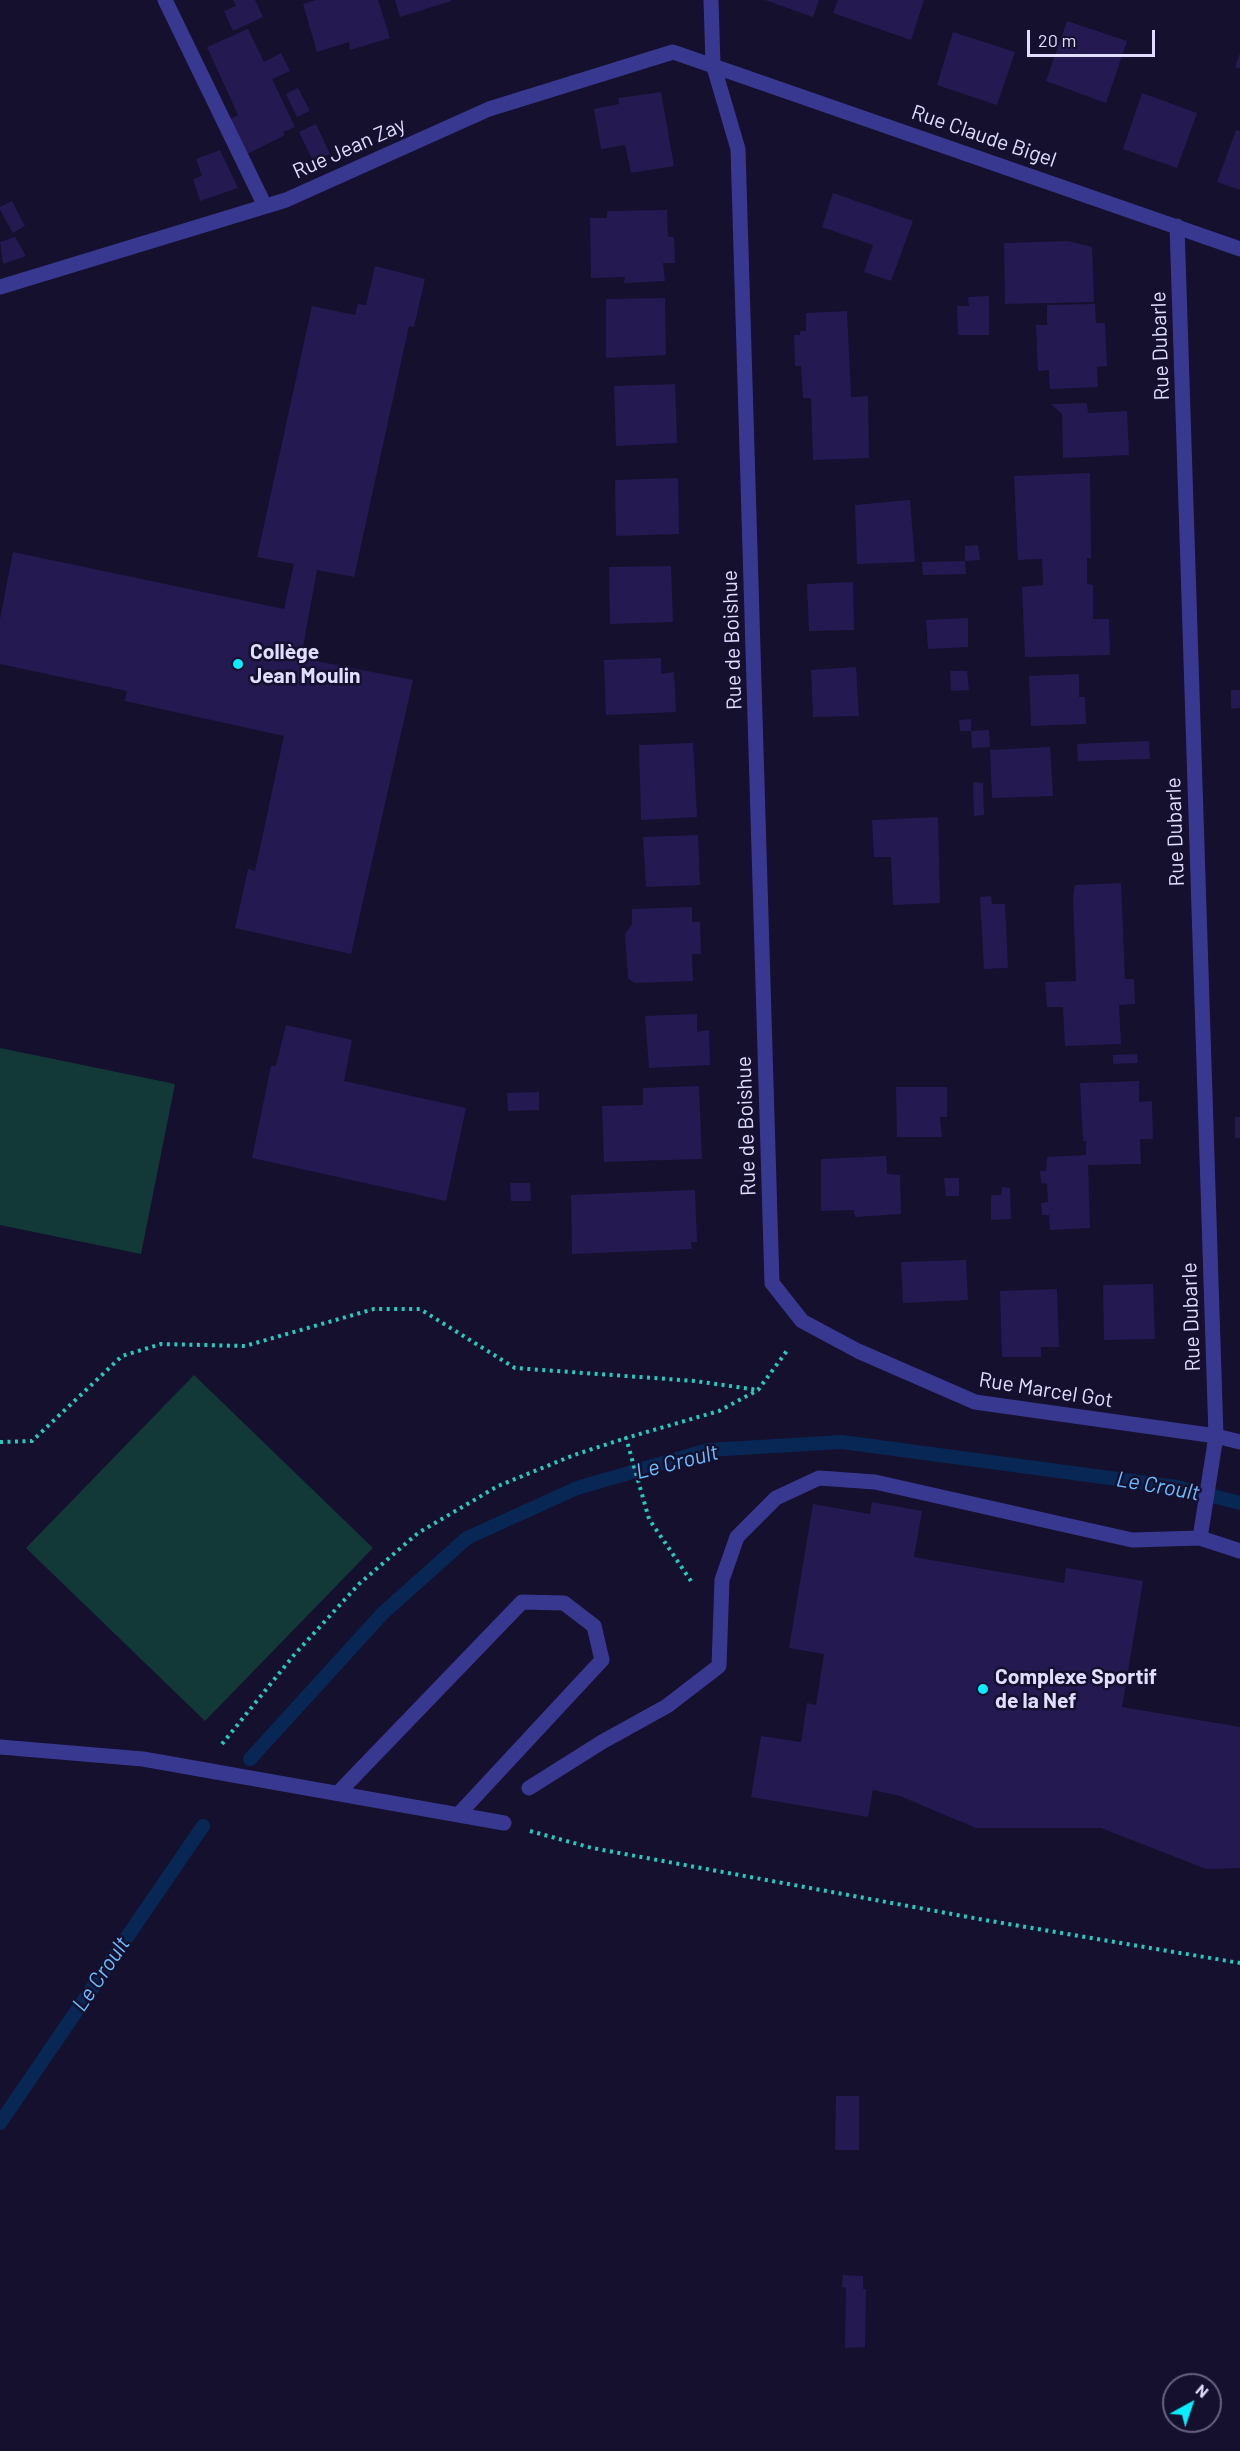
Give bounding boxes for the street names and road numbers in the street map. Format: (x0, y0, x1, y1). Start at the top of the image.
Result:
street label: Rue Claude Bigel (908, 99, 1060, 173)
street label: Rue Jean Zay (289, 112, 409, 184)
street label: Rue Dubarle (1146, 291, 1174, 401)
street label: Rue de Boishue (717, 570, 747, 710)
street label: Rue Dubarle (1161, 777, 1189, 887)
street label: Rue de Boishue (731, 1056, 761, 1196)
street label: Rue Dubarle (1177, 1262, 1205, 1372)
street label: Rue Marcel Got (977, 1367, 1115, 1413)

